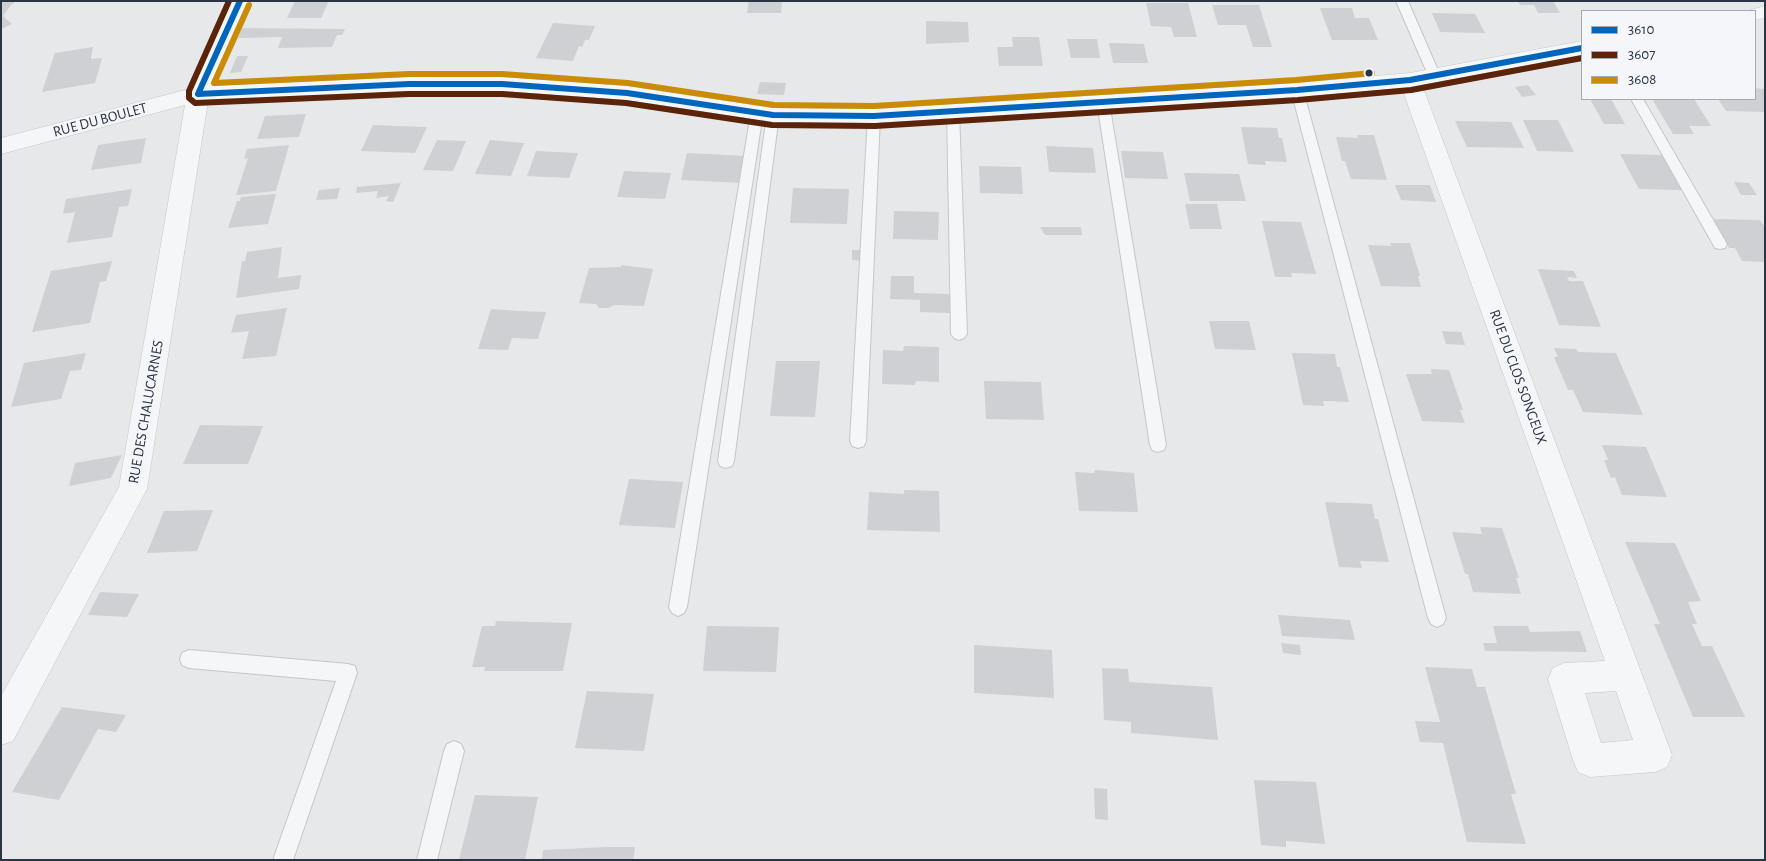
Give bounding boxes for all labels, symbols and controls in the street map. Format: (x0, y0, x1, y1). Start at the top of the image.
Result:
legend (1581, 10, 1756, 100)
text: 3610 (1628, 22, 1654, 37)
text: 3607 (1628, 47, 1655, 62)
unlabelled marker (1364, 68, 1374, 78)
text: 3608 (1628, 72, 1656, 87)
street label: RUE DU BOULET (51, 99, 149, 141)
street label: RUE DU CLOS SONGEUX (1485, 307, 1551, 447)
street label: RUE DES CHALUCARNES (125, 339, 167, 485)

